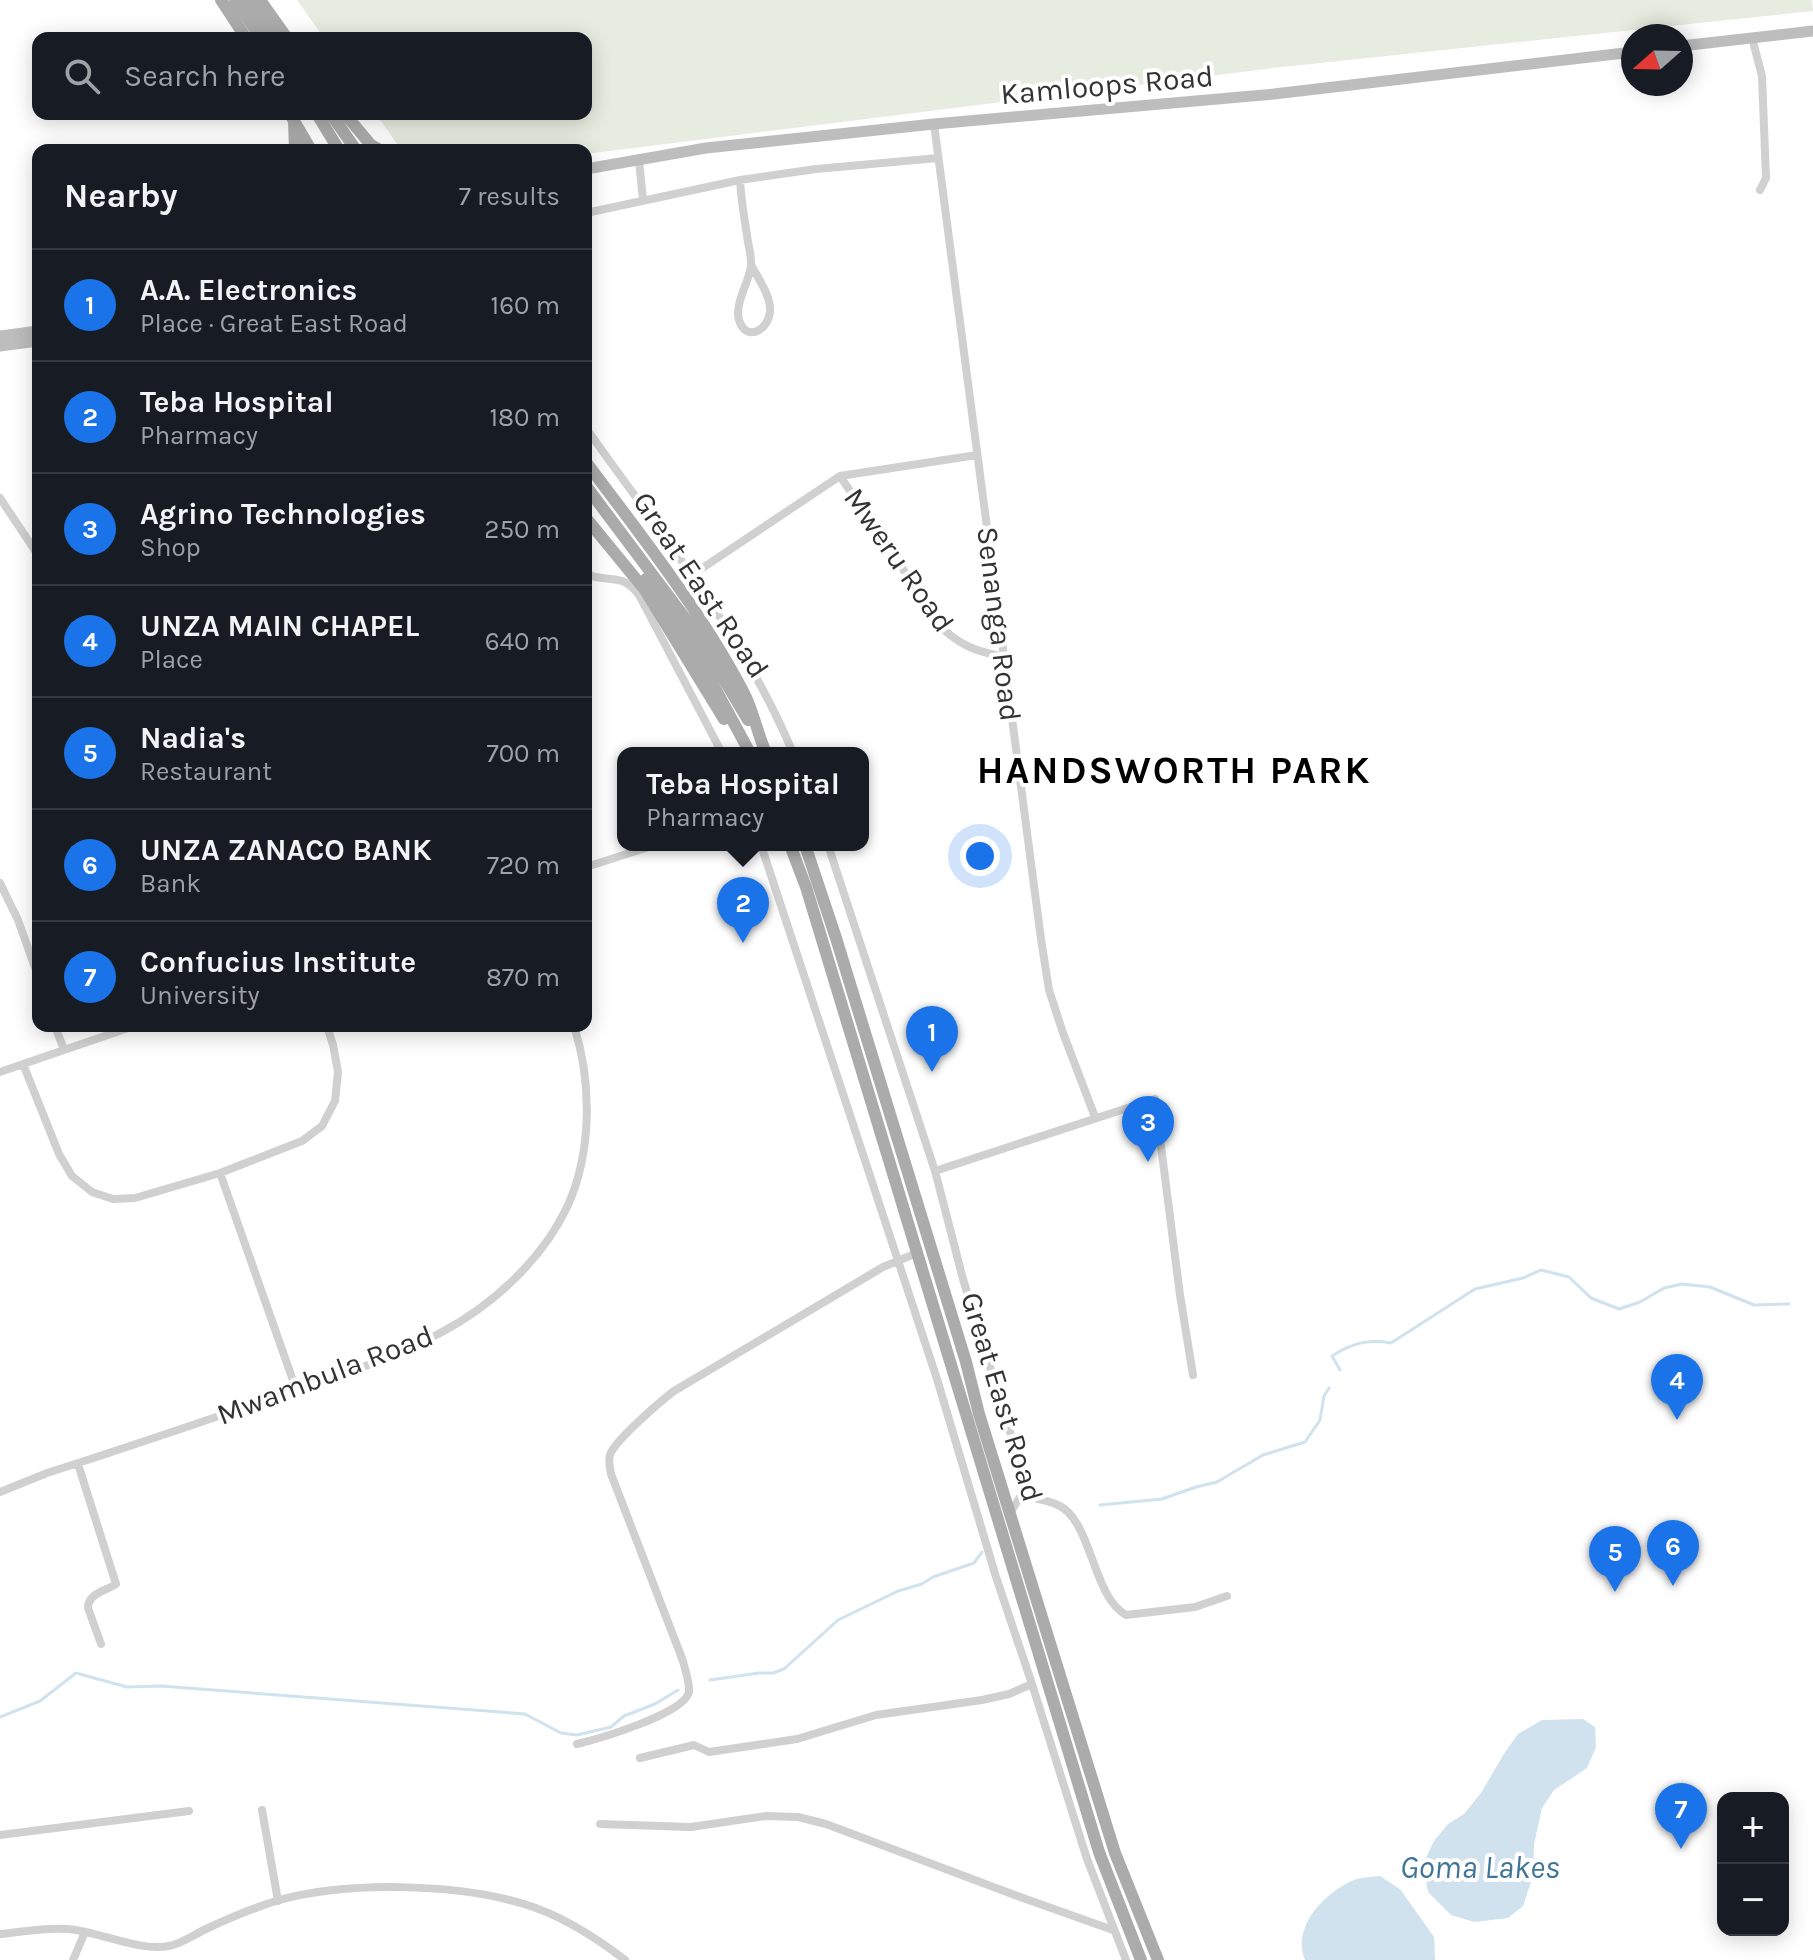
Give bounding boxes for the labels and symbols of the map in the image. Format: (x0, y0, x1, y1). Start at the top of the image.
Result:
north arrow (1621, 24, 1693, 96)
street label: Kamloops Road (999, 58, 1215, 112)
street label: Mweru Road (836, 481, 962, 639)
street label: Great East Road (625, 485, 777, 685)
street label: Senanga Road (969, 525, 1029, 723)
district label: HANDSWORTH PARK (977, 748, 1371, 793)
your location (960, 836, 1000, 876)
pin: 2 (717, 877, 769, 943)
pin: 1 (906, 1006, 958, 1072)
pin: 3 (1122, 1096, 1174, 1162)
street label: Great East Road (953, 1288, 1051, 1506)
street label: Mwambula Road (212, 1317, 438, 1433)
pin: 4 (1651, 1354, 1703, 1420)
pin: 6 (1647, 1520, 1699, 1586)
pin: 5 (1589, 1526, 1641, 1592)
pin: 7 (1655, 1783, 1707, 1849)
water label: Goma Lakes (1400, 1849, 1560, 1886)

